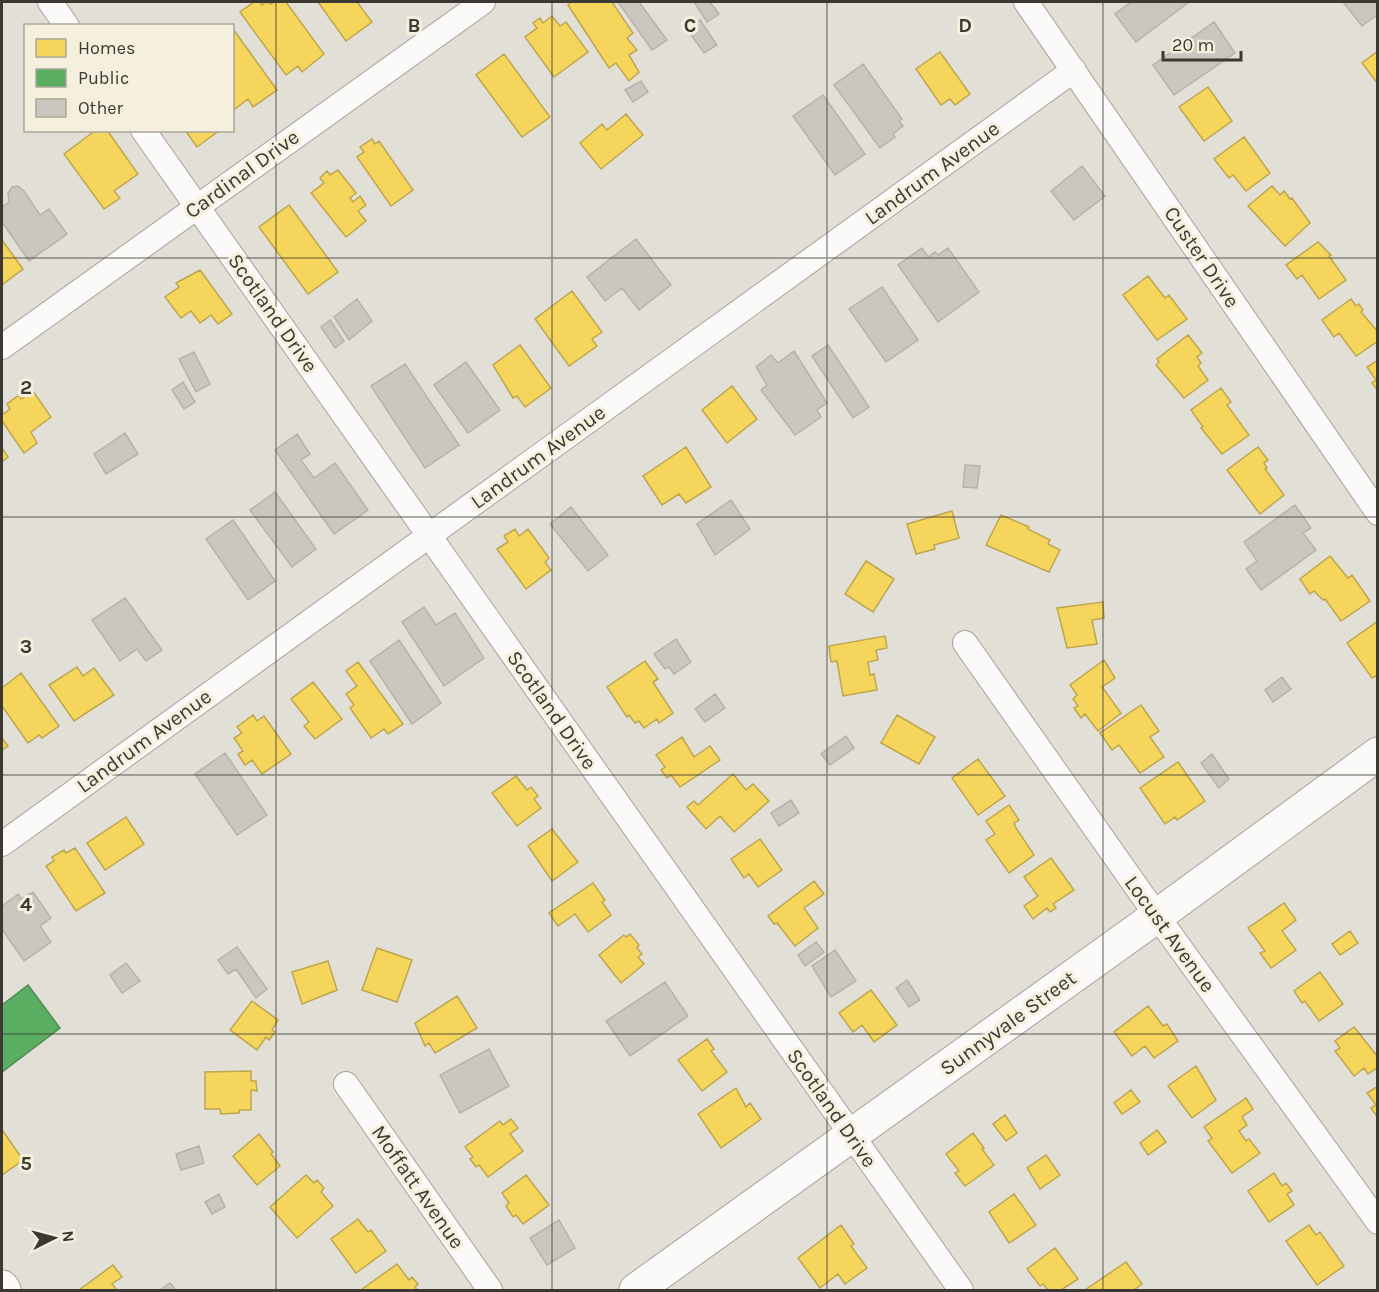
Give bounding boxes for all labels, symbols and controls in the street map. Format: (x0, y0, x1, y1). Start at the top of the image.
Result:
text: B (408, 14, 420, 37)
text: C (684, 14, 696, 37)
text: D (958, 14, 972, 37)
legend (24, 24, 234, 132)
scale bar (1163, 24, 1241, 62)
text: 20 m (1172, 34, 1214, 56)
text: Homes (78, 37, 135, 59)
text: Public (78, 67, 129, 89)
text: Other (78, 97, 123, 119)
street label: Landrum Avenue (860, 116, 1004, 230)
street label: Cardinal Drive (180, 125, 304, 223)
street label: Custer Drive (1159, 202, 1245, 312)
street label: Scotland Drive (223, 249, 323, 377)
text: 2 (20, 376, 32, 399)
street label: Landrum Avenue (466, 400, 610, 514)
text: 3 (20, 635, 32, 658)
street label: Scotland Drive (502, 646, 602, 774)
street label: Landrum Avenue (72, 684, 216, 798)
street label: Locust Avenue (1120, 871, 1220, 997)
text: 4 (20, 893, 32, 916)
street label: Sunnyvale Street (935, 966, 1081, 1080)
street label: Scotland Drive (782, 1044, 882, 1172)
street label: Moffatt Avenue (367, 1121, 469, 1253)
text: 5 (20, 1152, 32, 1175)
north arrow (24, 1208, 84, 1268)
text: N (58, 1230, 78, 1243)

